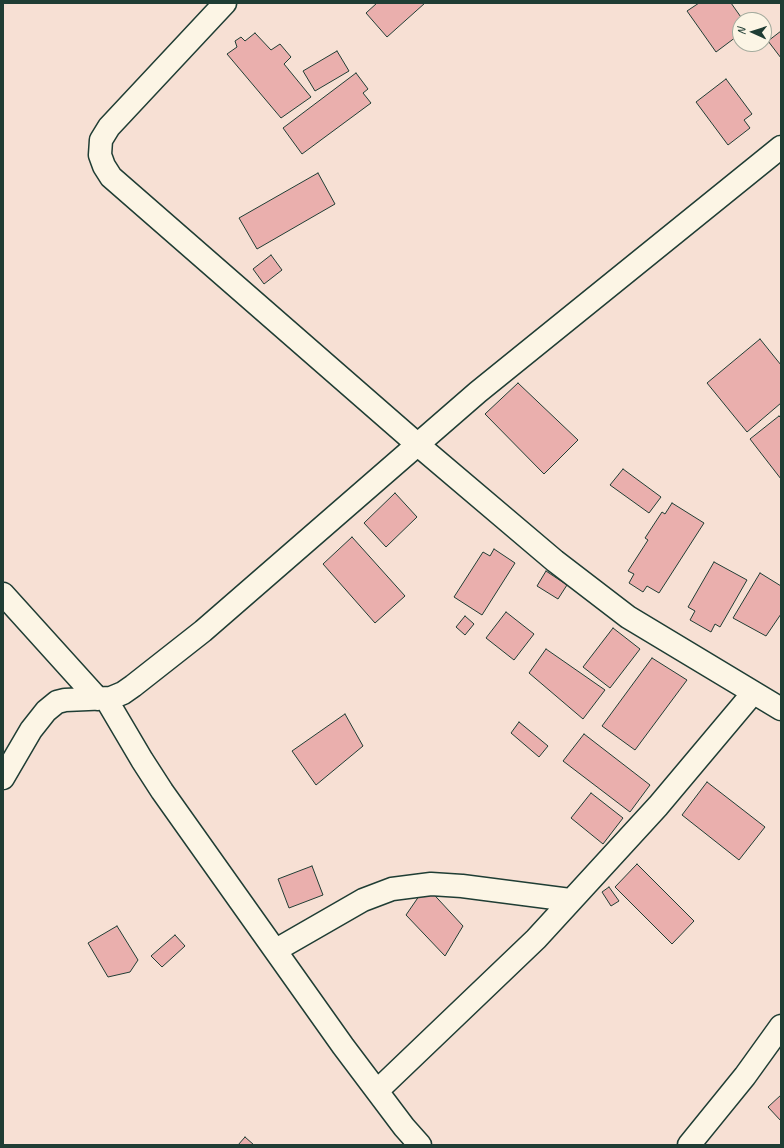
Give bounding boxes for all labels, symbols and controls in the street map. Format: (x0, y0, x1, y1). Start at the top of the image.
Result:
north arrow (732, 12, 772, 52)
text: N (734, 28, 748, 35)

